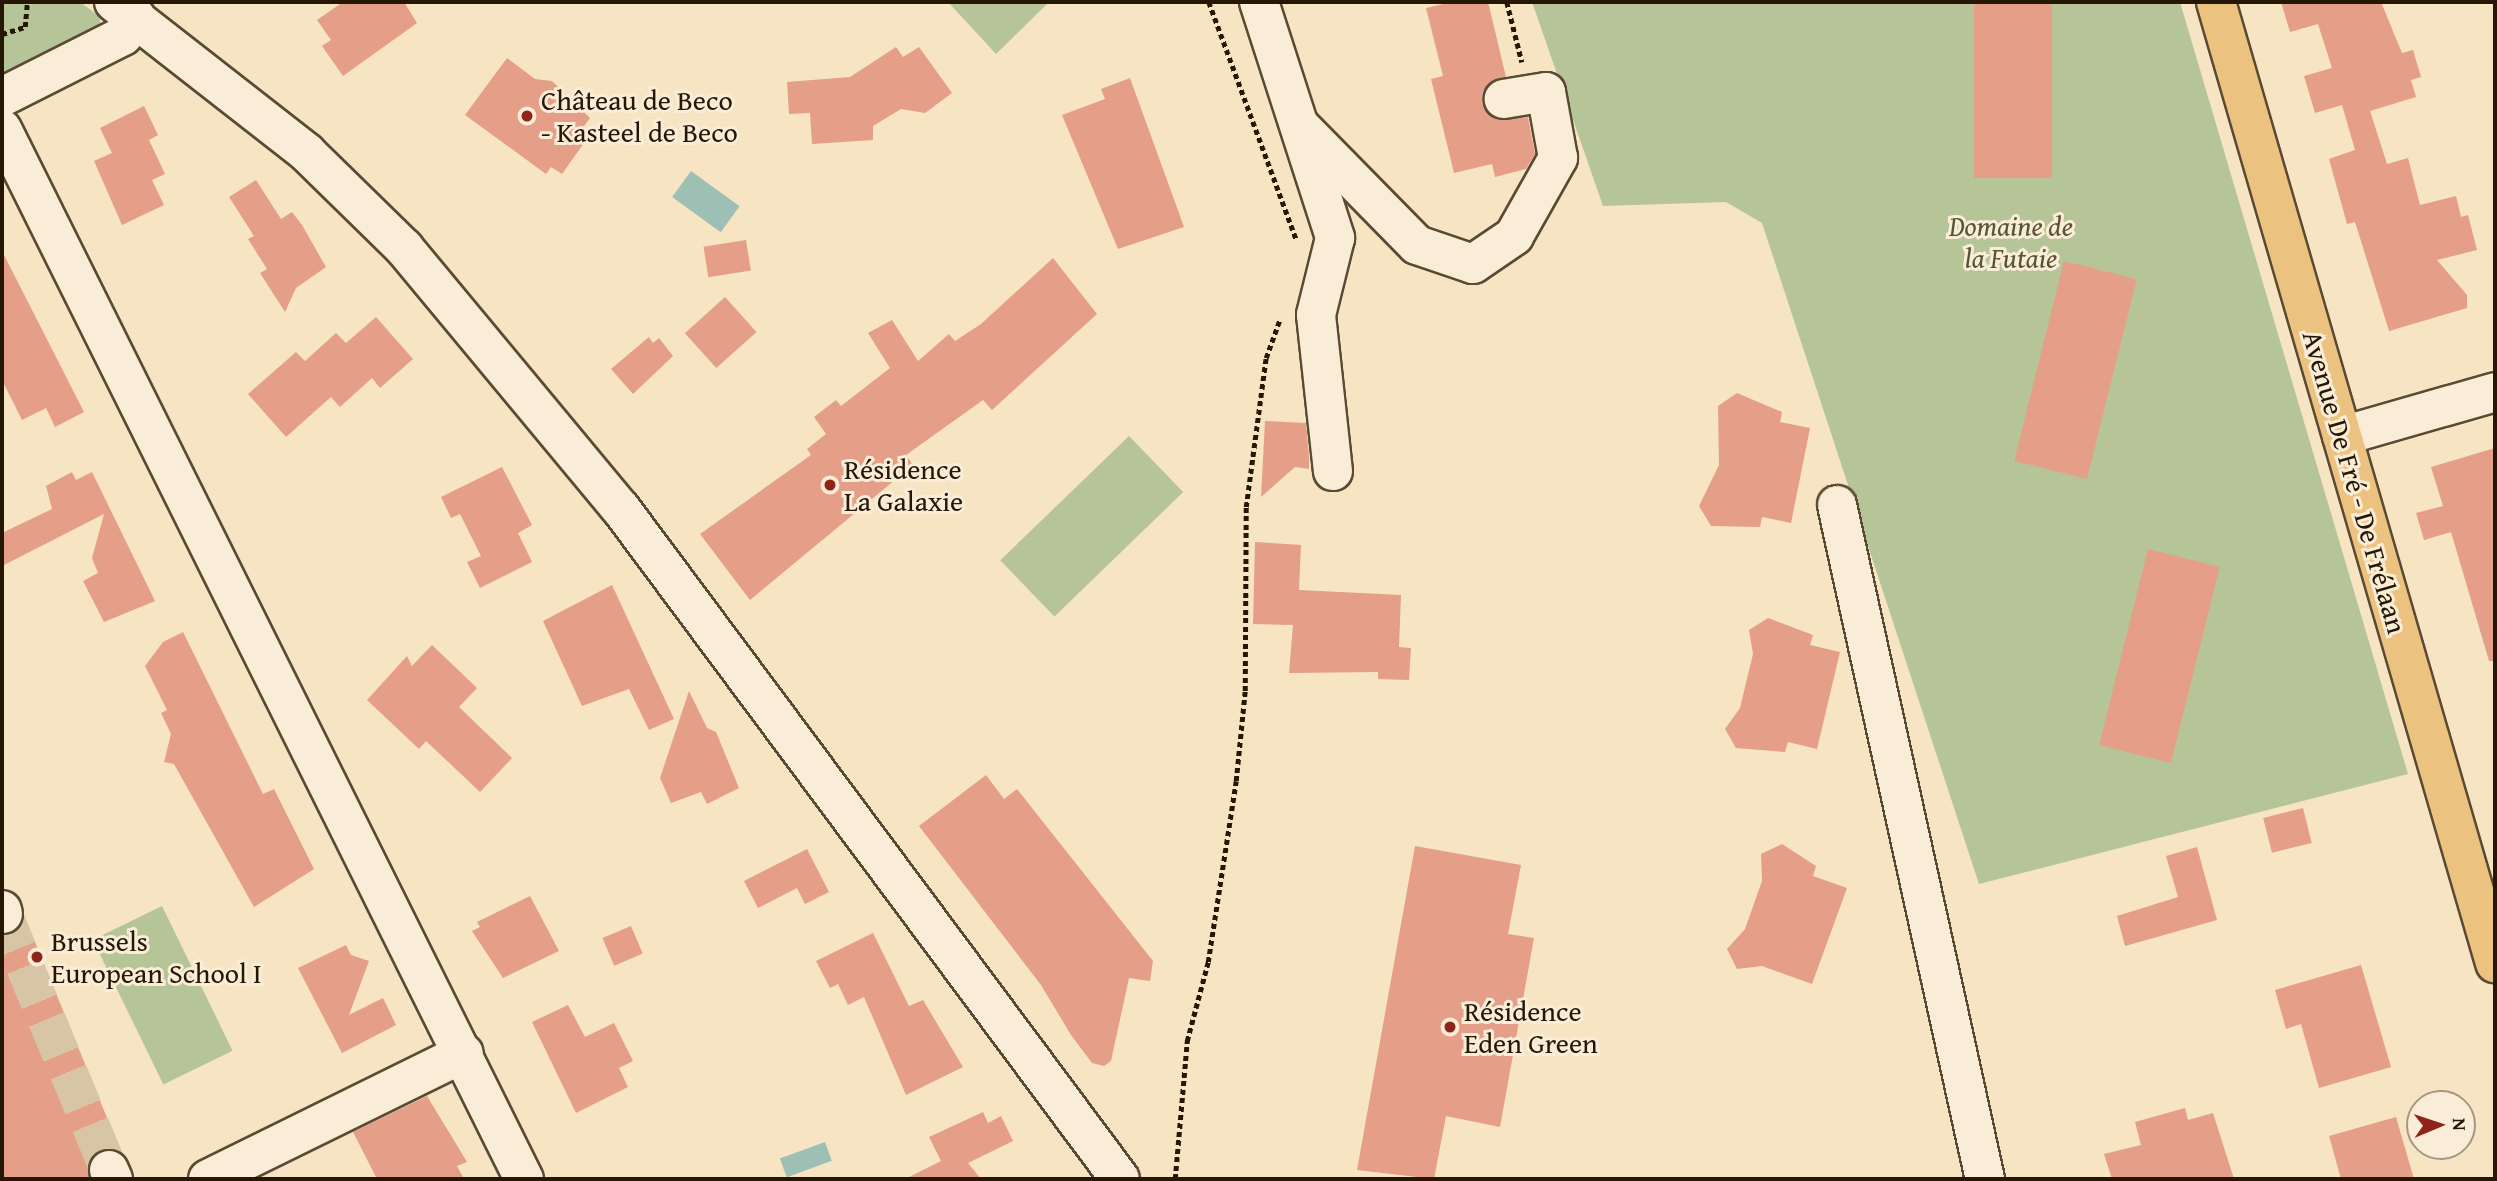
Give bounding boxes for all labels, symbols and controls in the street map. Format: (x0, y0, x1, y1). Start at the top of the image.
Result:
place label: Château de Beco - Kasteel de Beco (541, 83, 738, 149)
marker: Château de Beco - Kasteel de Beco (519, 108, 535, 124)
park label: Domaine de la Futaie (1949, 209, 2073, 275)
street label: Avenue De Fré - De Frélaan (2296, 327, 2414, 637)
place label: Résidence La Galaxie (844, 452, 963, 518)
marker: Résidence La Galaxie (822, 477, 838, 493)
place label: Brussels European School Ⅰ (51, 924, 262, 990)
marker: Brussels European School Ⅰ (29, 949, 45, 965)
place label: Résidence Eden Green (1464, 994, 1598, 1060)
marker: Résidence Eden Green (1442, 1019, 1458, 1035)
north arrow (2406, 1090, 2476, 1160)
text: N (2446, 1117, 2474, 1131)

